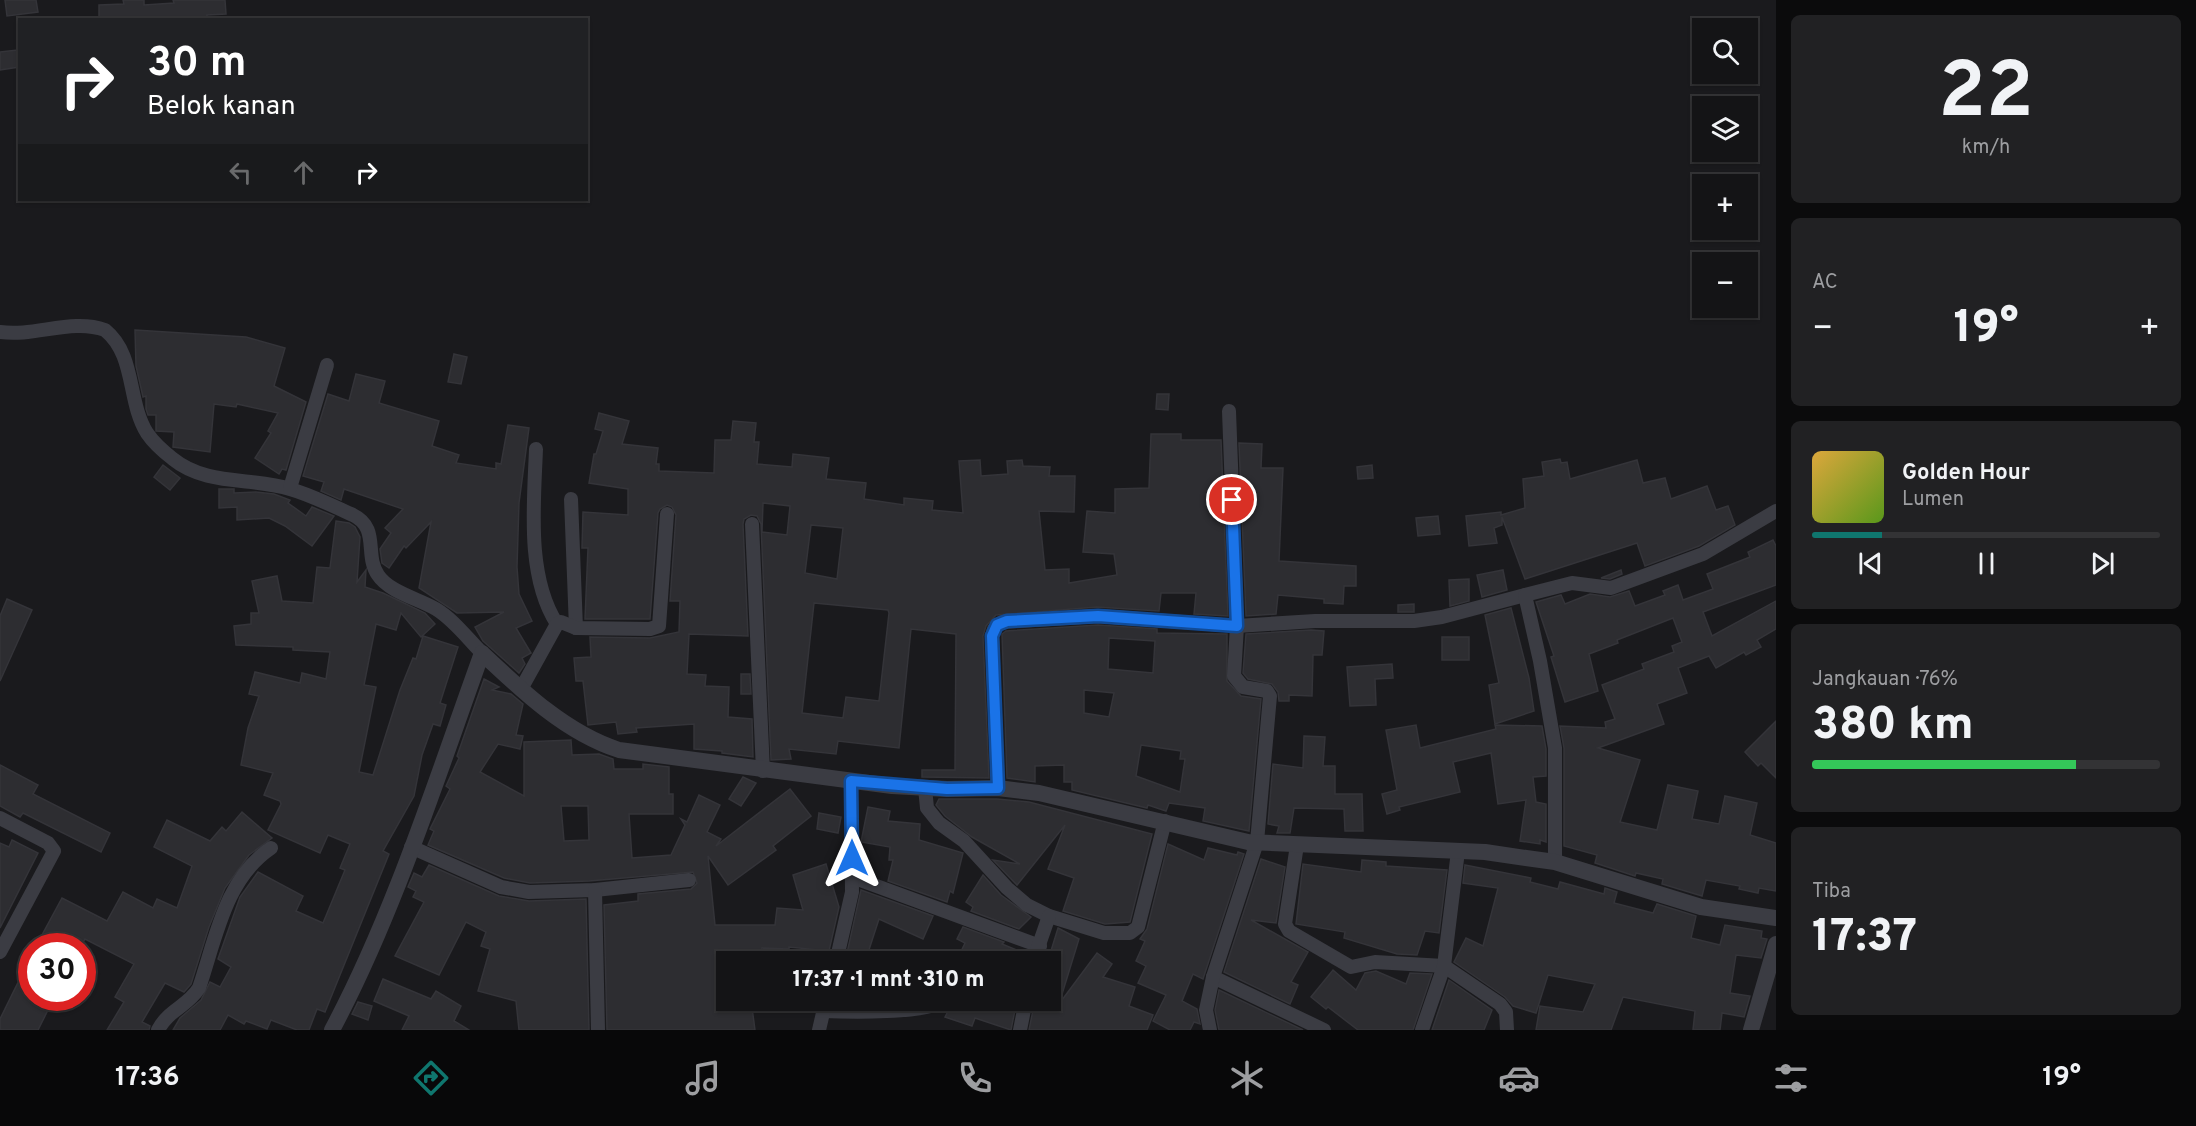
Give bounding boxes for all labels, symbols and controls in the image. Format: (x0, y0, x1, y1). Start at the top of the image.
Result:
map controls (1692, 18, 1758, 318)
button: search (1692, 18, 1758, 84)
text: 30 m (147, 38, 246, 91)
icon: right (48, 42, 126, 120)
text: 22 (1938, 46, 2034, 145)
text: Belok kanan (147, 90, 296, 124)
button: layers (1692, 96, 1758, 162)
text: km/h (1962, 135, 2010, 161)
icon: left (224, 156, 257, 189)
icon: ahead (287, 156, 320, 189)
icon: right (350, 156, 383, 189)
button: + (1692, 174, 1758, 240)
button: − (1692, 252, 1758, 318)
text: AC (1812, 270, 1838, 296)
text: 19° (1953, 301, 2019, 358)
text: − (1812, 309, 1833, 351)
text: + (2139, 309, 2160, 351)
text: Golden Hour (1902, 460, 2030, 487)
pin (1206, 474, 1257, 525)
icon: arrive (1215, 483, 1248, 516)
text: Lumen (1902, 487, 1964, 513)
icon: previous (1854, 547, 1887, 580)
icon: pause (1970, 547, 2003, 580)
icon: next (2086, 547, 2119, 580)
text: Jangkauan · 76% (1812, 667, 1958, 693)
text: 380 km (1812, 698, 1974, 755)
position arrow (820, 826, 884, 890)
text: Tiba (1812, 879, 1851, 905)
text: 17:37 (1812, 910, 1917, 967)
speed limit sign: 30 (18, 933, 96, 1011)
text: 17:37 · 1 mnt · 310 m (793, 967, 984, 994)
icon: directions (410, 1057, 452, 1099)
icon: music (682, 1057, 724, 1099)
icon: phone (954, 1057, 996, 1099)
icon: climate (1226, 1057, 1268, 1099)
icon: car (1498, 1057, 1540, 1099)
icon: filters (1770, 1057, 1812, 1099)
text: 17:36 (115, 1061, 180, 1095)
text: 19° (2042, 1061, 2081, 1095)

